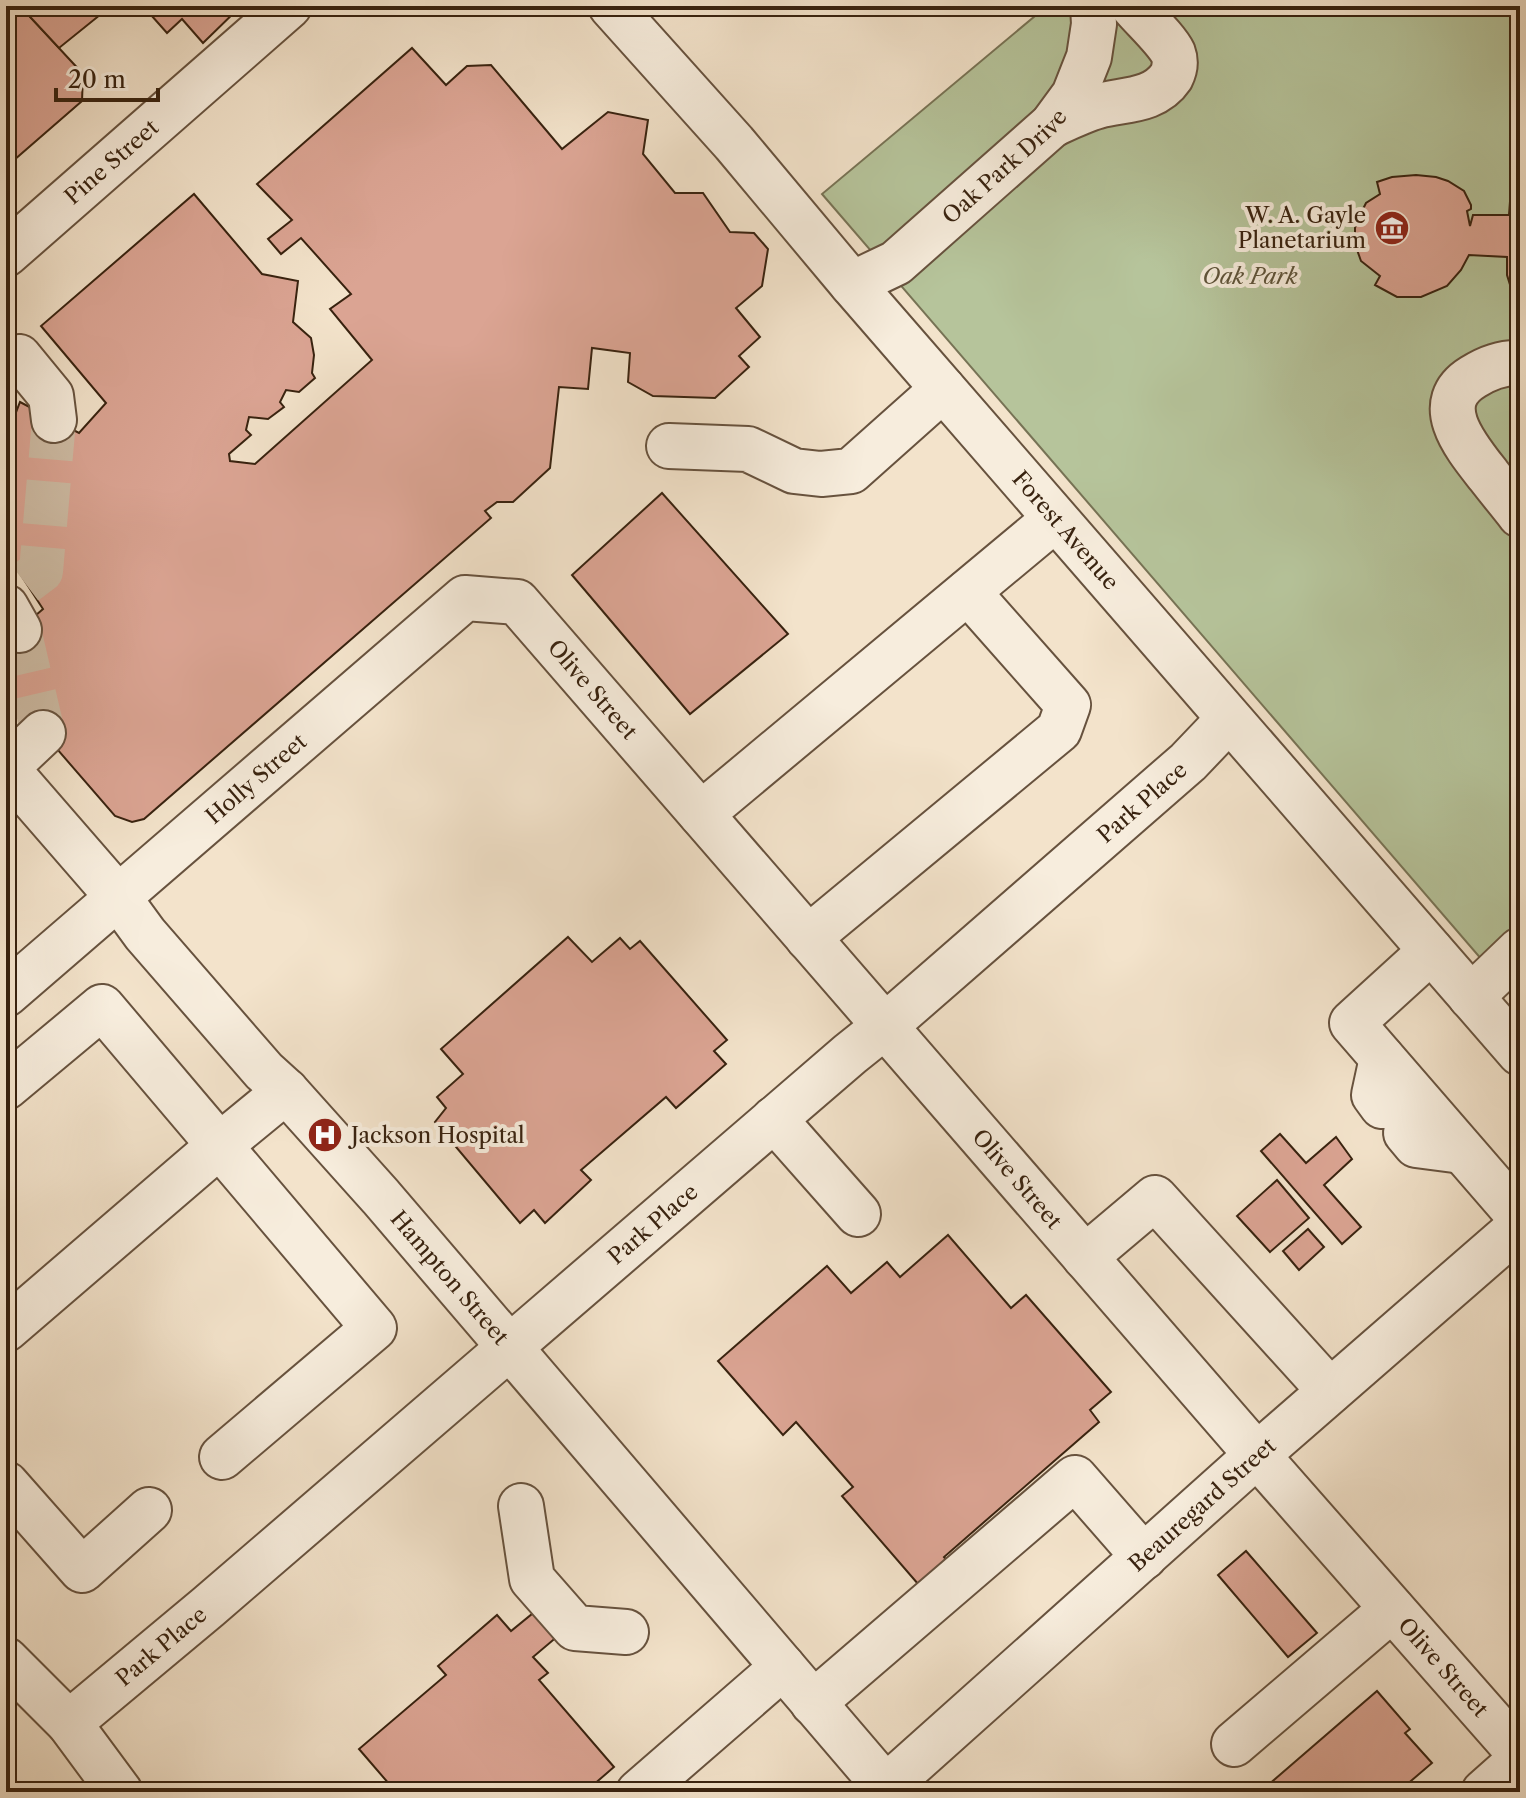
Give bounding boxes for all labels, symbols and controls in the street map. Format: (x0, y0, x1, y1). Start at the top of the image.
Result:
scale bar (56, 52, 158, 102)
text: 20 m (68, 65, 126, 94)
street label: Oak Park Drive (937, 104, 1073, 230)
street label: Pine Street (59, 114, 164, 210)
place label: W. A. Gayle Planetarium (1238, 202, 1367, 254)
museum icon: W. A. Gayle Planetarium (1373, 209, 1411, 247)
park label: Oak Park (1202, 263, 1298, 290)
street label: Forest Avenue (1006, 465, 1124, 595)
street label: Olive Street (542, 634, 643, 745)
street label: Holly Street (200, 728, 312, 830)
street label: Park Place (1092, 756, 1193, 849)
hospital icon: Jackson Hospital (306, 1116, 344, 1154)
place label: Jackson Hospital (348, 1122, 525, 1149)
street label: Olive Street (967, 1124, 1068, 1235)
street label: Park Place (603, 1178, 703, 1270)
street label: Hampton Street (385, 1205, 514, 1350)
street label: Beauregard Street (1123, 1432, 1282, 1577)
street label: Park Place (111, 1601, 212, 1692)
street label: Olive Street (1392, 1612, 1494, 1723)

